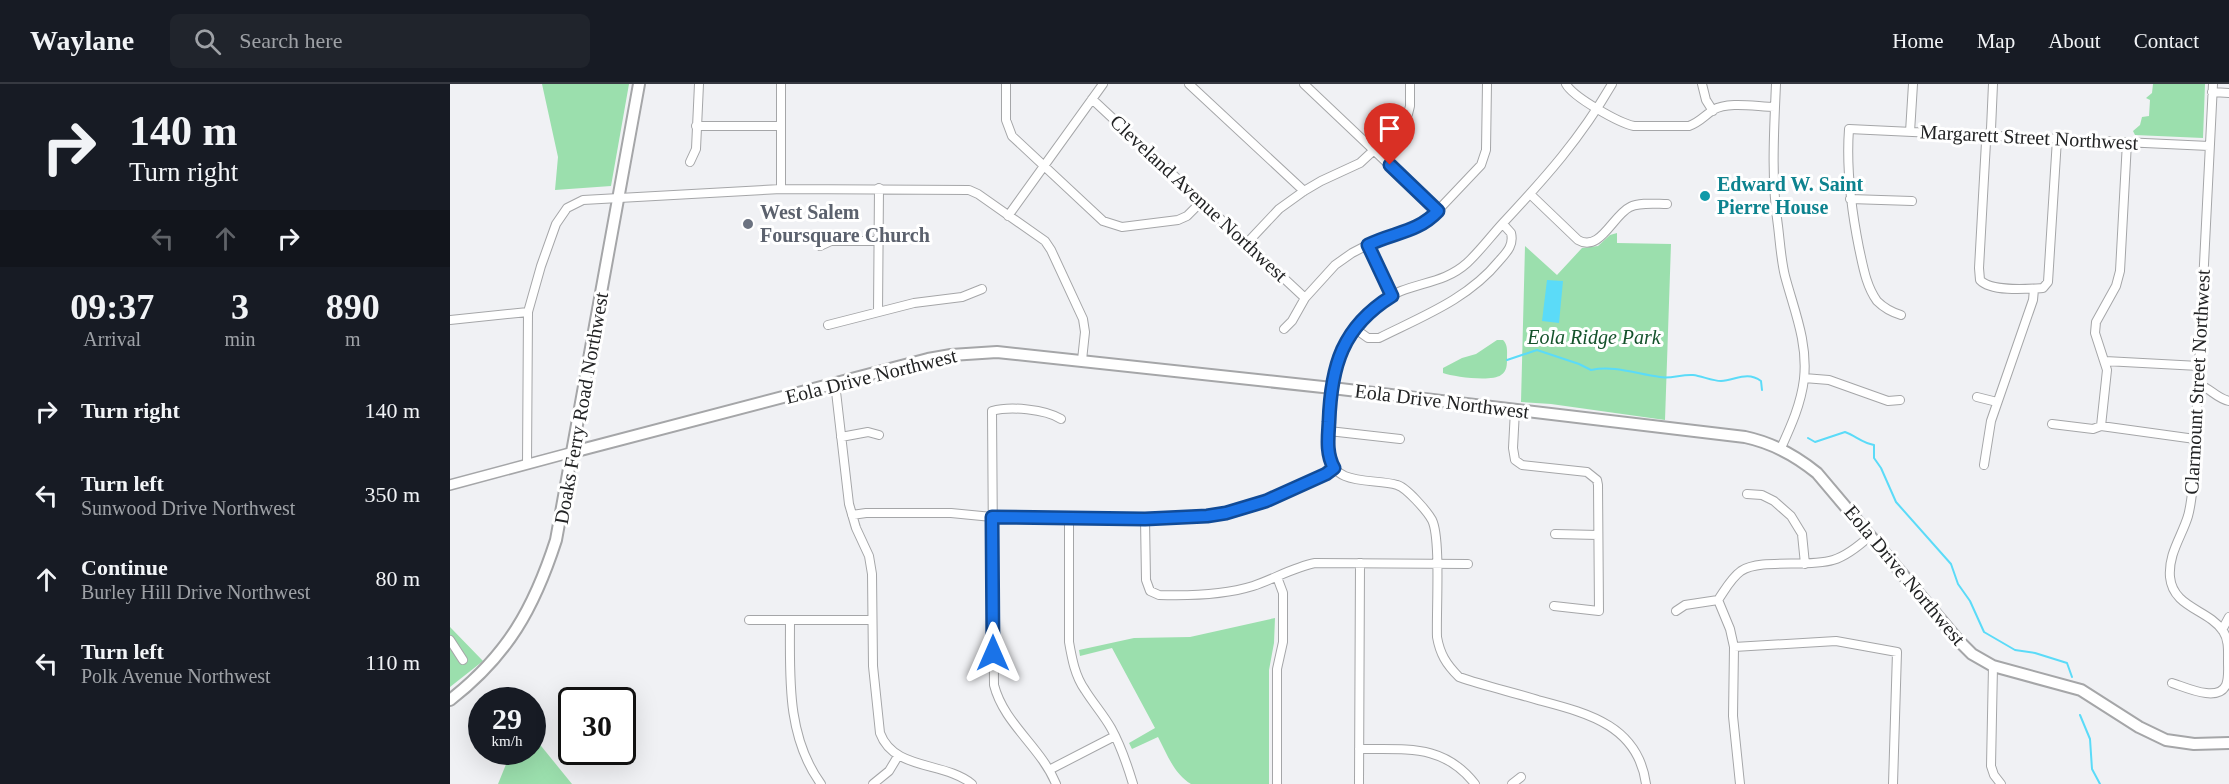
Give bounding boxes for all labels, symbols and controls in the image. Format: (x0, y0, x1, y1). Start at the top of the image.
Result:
search box (170, 14, 590, 68)
text: Waylane (30, 25, 134, 56)
icon: search (191, 25, 224, 58)
text: Search here (239, 28, 342, 53)
text: Home (1892, 29, 1944, 53)
text: Map (1977, 29, 2015, 53)
text: About (2048, 29, 2101, 53)
text: Contact (2134, 29, 2199, 53)
pin (1364, 103, 1415, 165)
icon: right (30, 108, 108, 186)
text: 140 m (129, 108, 238, 154)
street label: Cleveland Avenue Northwest (1106, 110, 1292, 286)
icon: arrive (1373, 112, 1406, 145)
street label: Margarett Street Northwest (1919, 120, 2139, 155)
text: Turn right (129, 157, 238, 187)
place label: Edward W. Saint Pierre House (1717, 173, 1864, 218)
marker: Edward W. Saint Pierre House (1698, 189, 1712, 203)
place label: West Salem Foursquare Church (760, 201, 930, 247)
marker: West Salem Foursquare Church (741, 217, 755, 231)
icon: left (146, 222, 179, 255)
icon: ahead (209, 222, 242, 255)
icon: right (272, 222, 305, 255)
street label: Clarmount Street Northwest (2180, 268, 2214, 495)
text: 09:37 (70, 287, 154, 327)
text: 3 (231, 287, 249, 327)
text: 890 (326, 287, 380, 327)
street label: Doaks Ferry Road Northwest (550, 290, 613, 526)
park label: Eola Ridge Park (1526, 326, 1662, 349)
text: Arrival (83, 328, 141, 350)
text: min (224, 328, 256, 350)
text: m (345, 328, 361, 350)
street label: Eola Drive Northwest (783, 344, 959, 408)
street label: Eola Drive Northwest (1354, 379, 1531, 423)
icon: right (30, 395, 63, 428)
text: Turn right (81, 398, 180, 423)
text: 140 m (364, 398, 420, 423)
text: Turn left (81, 471, 164, 496)
icon: left (30, 479, 63, 512)
text: 350 m (364, 482, 420, 507)
text: Sunwood Drive Northwest (81, 497, 295, 519)
street label: Eola Drive Northwest (1840, 501, 1970, 650)
text: Continue (81, 555, 168, 580)
icon: ahead (30, 563, 63, 596)
text: 80 m (375, 566, 420, 591)
text: Burley Hill Drive Northwest (81, 581, 310, 603)
position arrow (961, 621, 1025, 685)
text: Turn left (81, 639, 164, 664)
icon: left (30, 647, 63, 680)
text: 110 m (365, 650, 420, 675)
text: Polk Avenue Northwest (81, 665, 271, 687)
speed limit sign: 30 (558, 687, 636, 765)
text: 29 (492, 702, 522, 735)
text: km/h (492, 733, 522, 749)

